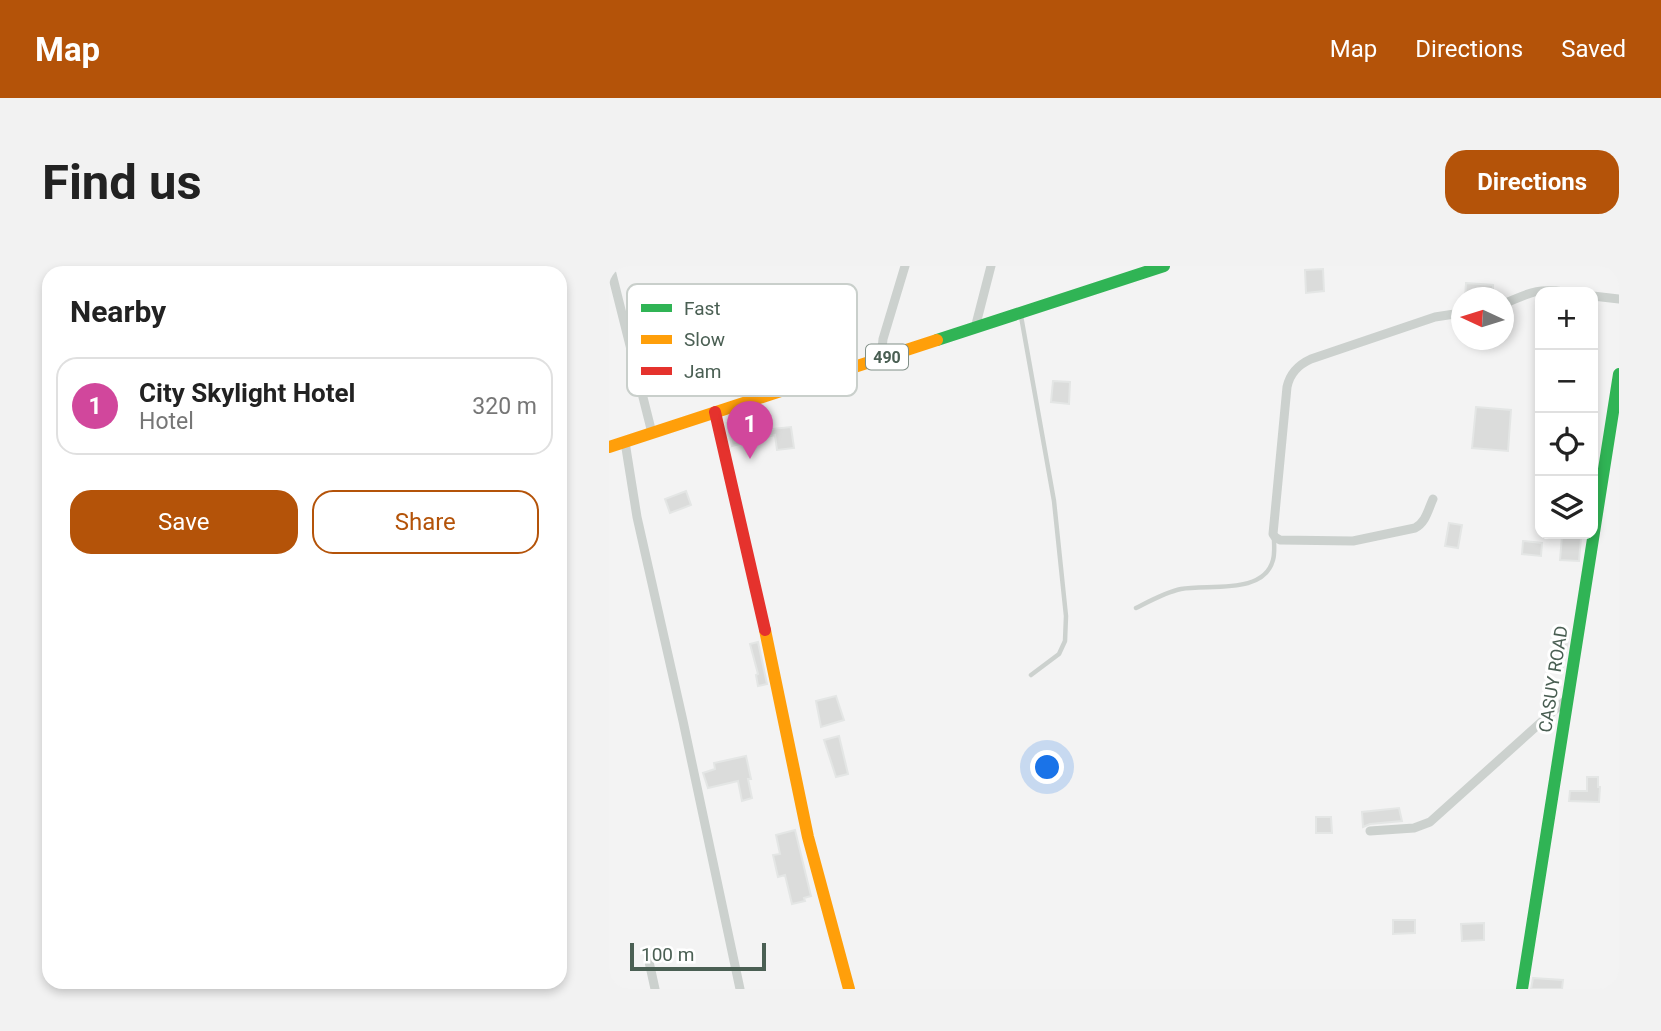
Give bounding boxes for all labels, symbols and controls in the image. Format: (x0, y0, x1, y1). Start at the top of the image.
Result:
text: Map (35, 30, 100, 69)
text: Map (1330, 35, 1377, 63)
text: Directions (1415, 35, 1523, 63)
text: Saved (1561, 35, 1626, 63)
button: Directions (1445, 150, 1619, 214)
text: Find us (42, 154, 202, 211)
legend (627, 284, 857, 396)
north arrow (1451, 287, 1514, 350)
map controls (1535, 287, 1598, 539)
button: + (1535, 287, 1598, 350)
text: Nearby (70, 294, 166, 329)
text: Fast (684, 297, 721, 320)
text: Slow (684, 328, 725, 351)
road number: 490 (866, 344, 908, 370)
button: − (1535, 350, 1598, 413)
text: Jam (684, 360, 721, 383)
text: City Skylight Hotel (139, 378, 355, 408)
text: 1 (88, 393, 102, 420)
text: 320 m (472, 393, 537, 420)
pin: 1 (727, 401, 773, 459)
text: Hotel (139, 408, 194, 435)
button: locate (1535, 413, 1598, 476)
button: layers (1535, 476, 1598, 539)
button: Save (70, 490, 298, 554)
button: Share (312, 490, 539, 554)
street label: CASUY ROAD (1534, 624, 1572, 734)
your location (1030, 750, 1064, 784)
scale bar (630, 940, 767, 972)
text: 100 m (641, 943, 694, 966)

